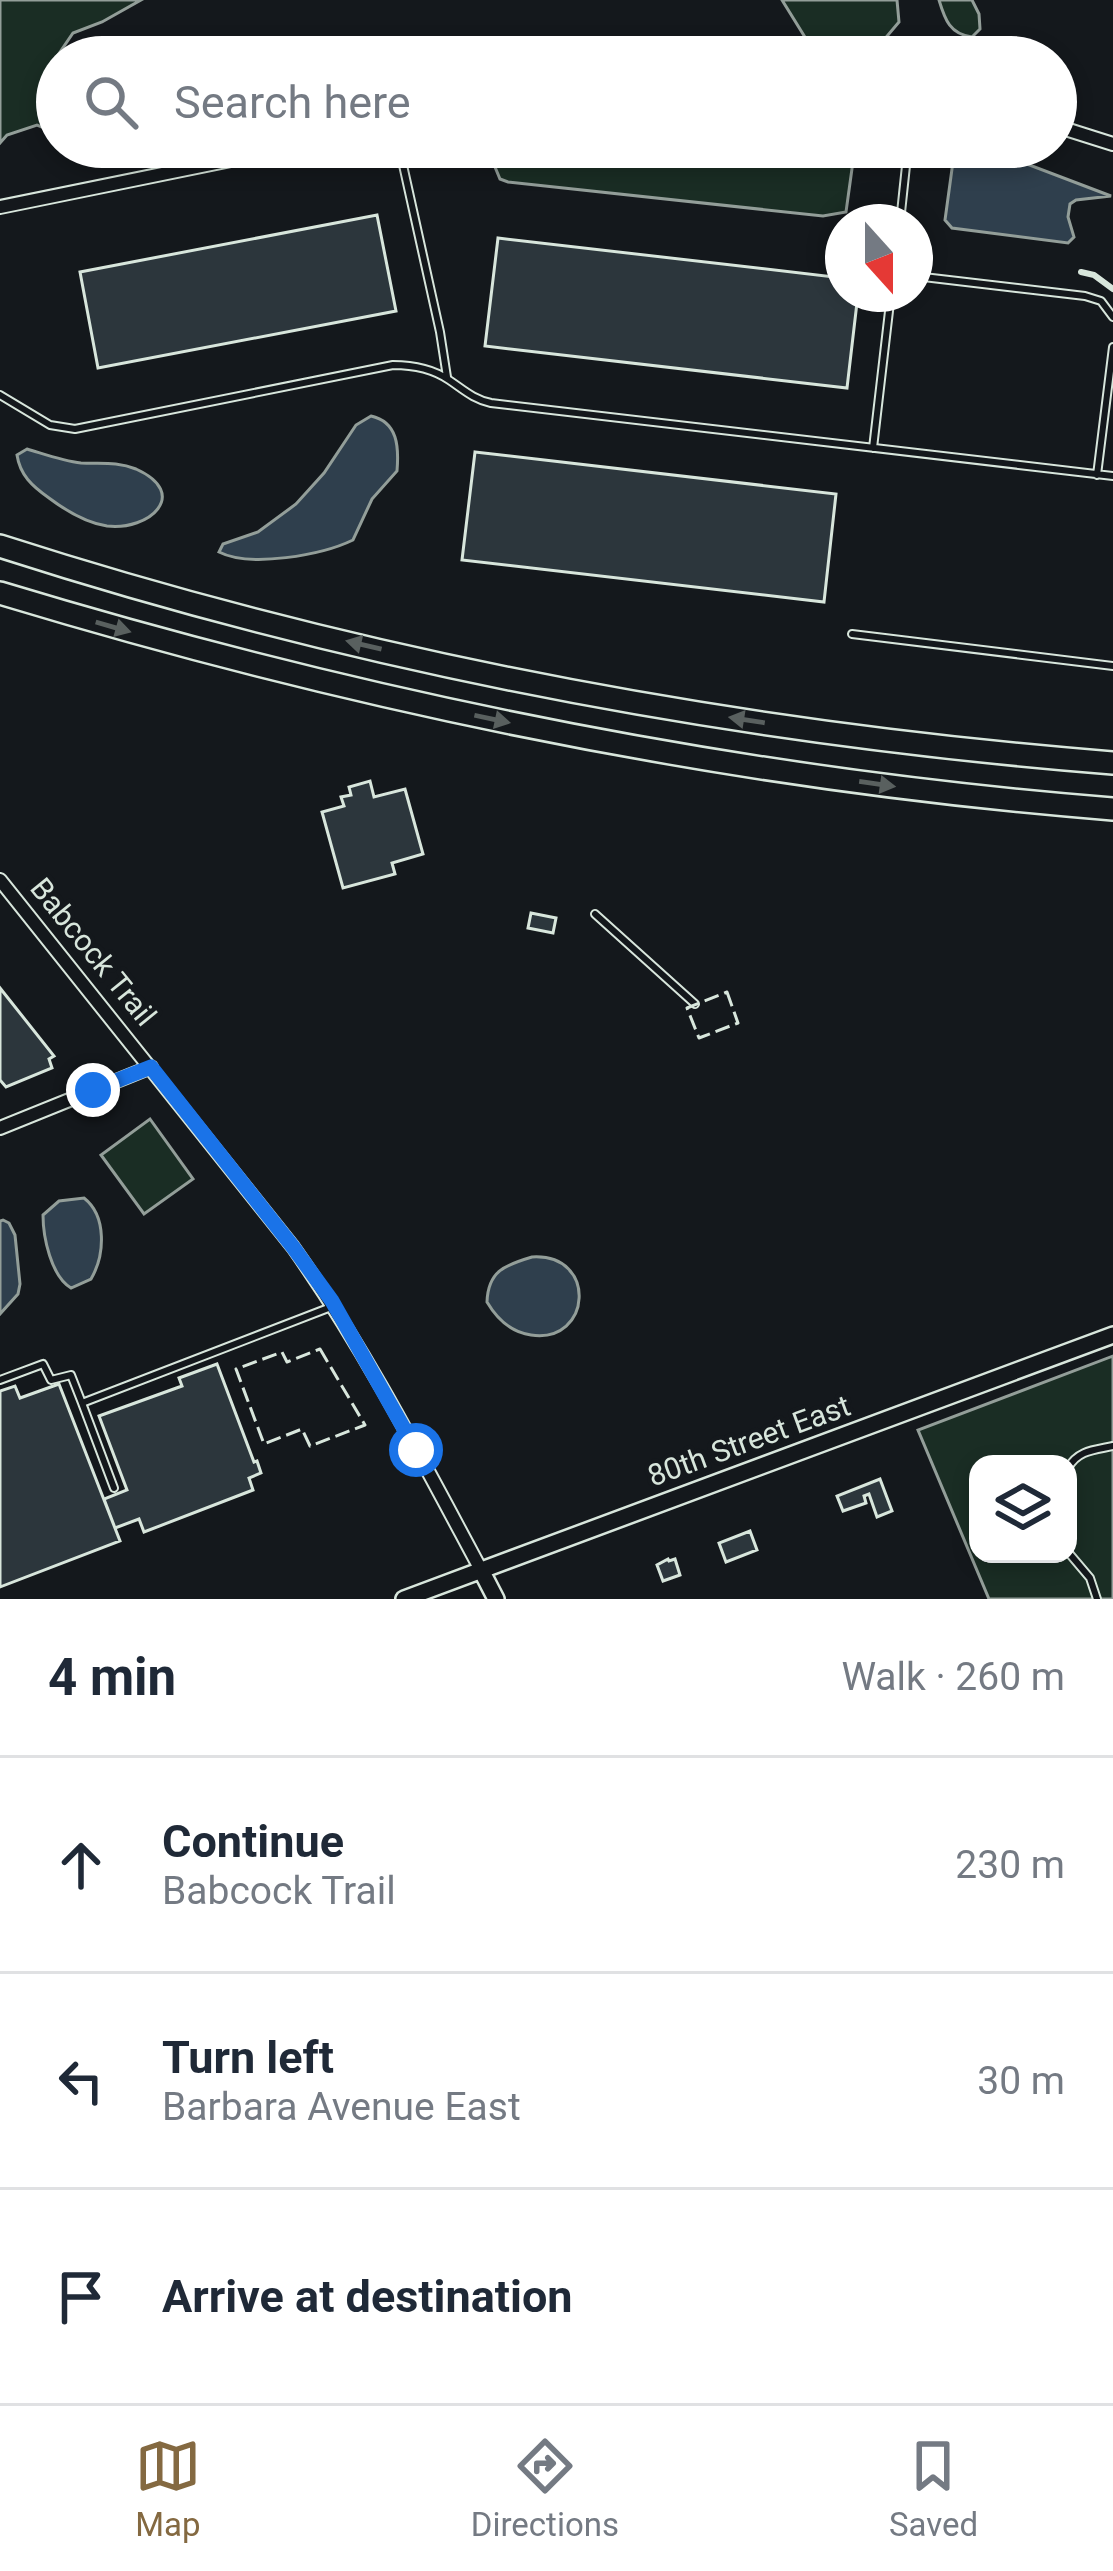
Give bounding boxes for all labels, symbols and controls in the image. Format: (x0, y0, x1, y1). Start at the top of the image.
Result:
search box (36, 36, 1077, 168)
icon: search (78, 69, 144, 135)
text: Search here (174, 76, 411, 129)
north arrow (825, 204, 933, 312)
one-way arrow (96, 619, 132, 637)
one-way arrow (344, 635, 382, 654)
one-way arrow (727, 710, 765, 728)
one-way arrow (474, 711, 512, 730)
one-way arrow (859, 775, 896, 794)
street label: Babcock Trail (23, 871, 164, 1033)
route end (66, 1063, 120, 1117)
street label: 80th Street East (643, 1388, 855, 1493)
route start (389, 1423, 443, 1477)
map controls (969, 1455, 1077, 1563)
button: layers (969, 1455, 1077, 1563)
text: 4 min (48, 1648, 176, 1707)
text: Walk · 260 m (841, 1654, 1065, 1700)
text: Continue (162, 1815, 344, 1868)
icon: ahead (48, 1832, 114, 1898)
text: 230 m (955, 1842, 1065, 1888)
text: Babcock Trail (162, 1868, 396, 1914)
text: Turn left (162, 2031, 334, 2084)
icon: left (48, 2048, 114, 2114)
text: 30 m (977, 2058, 1065, 2104)
text: Barbara Avenue East (162, 2084, 521, 2130)
icon: arrive (48, 2264, 114, 2330)
text: Arrive at destination (162, 2270, 573, 2323)
tab: Map (135, 2433, 201, 2544)
tab: Directions (471, 2433, 619, 2544)
tab: Saved (889, 2433, 978, 2544)

